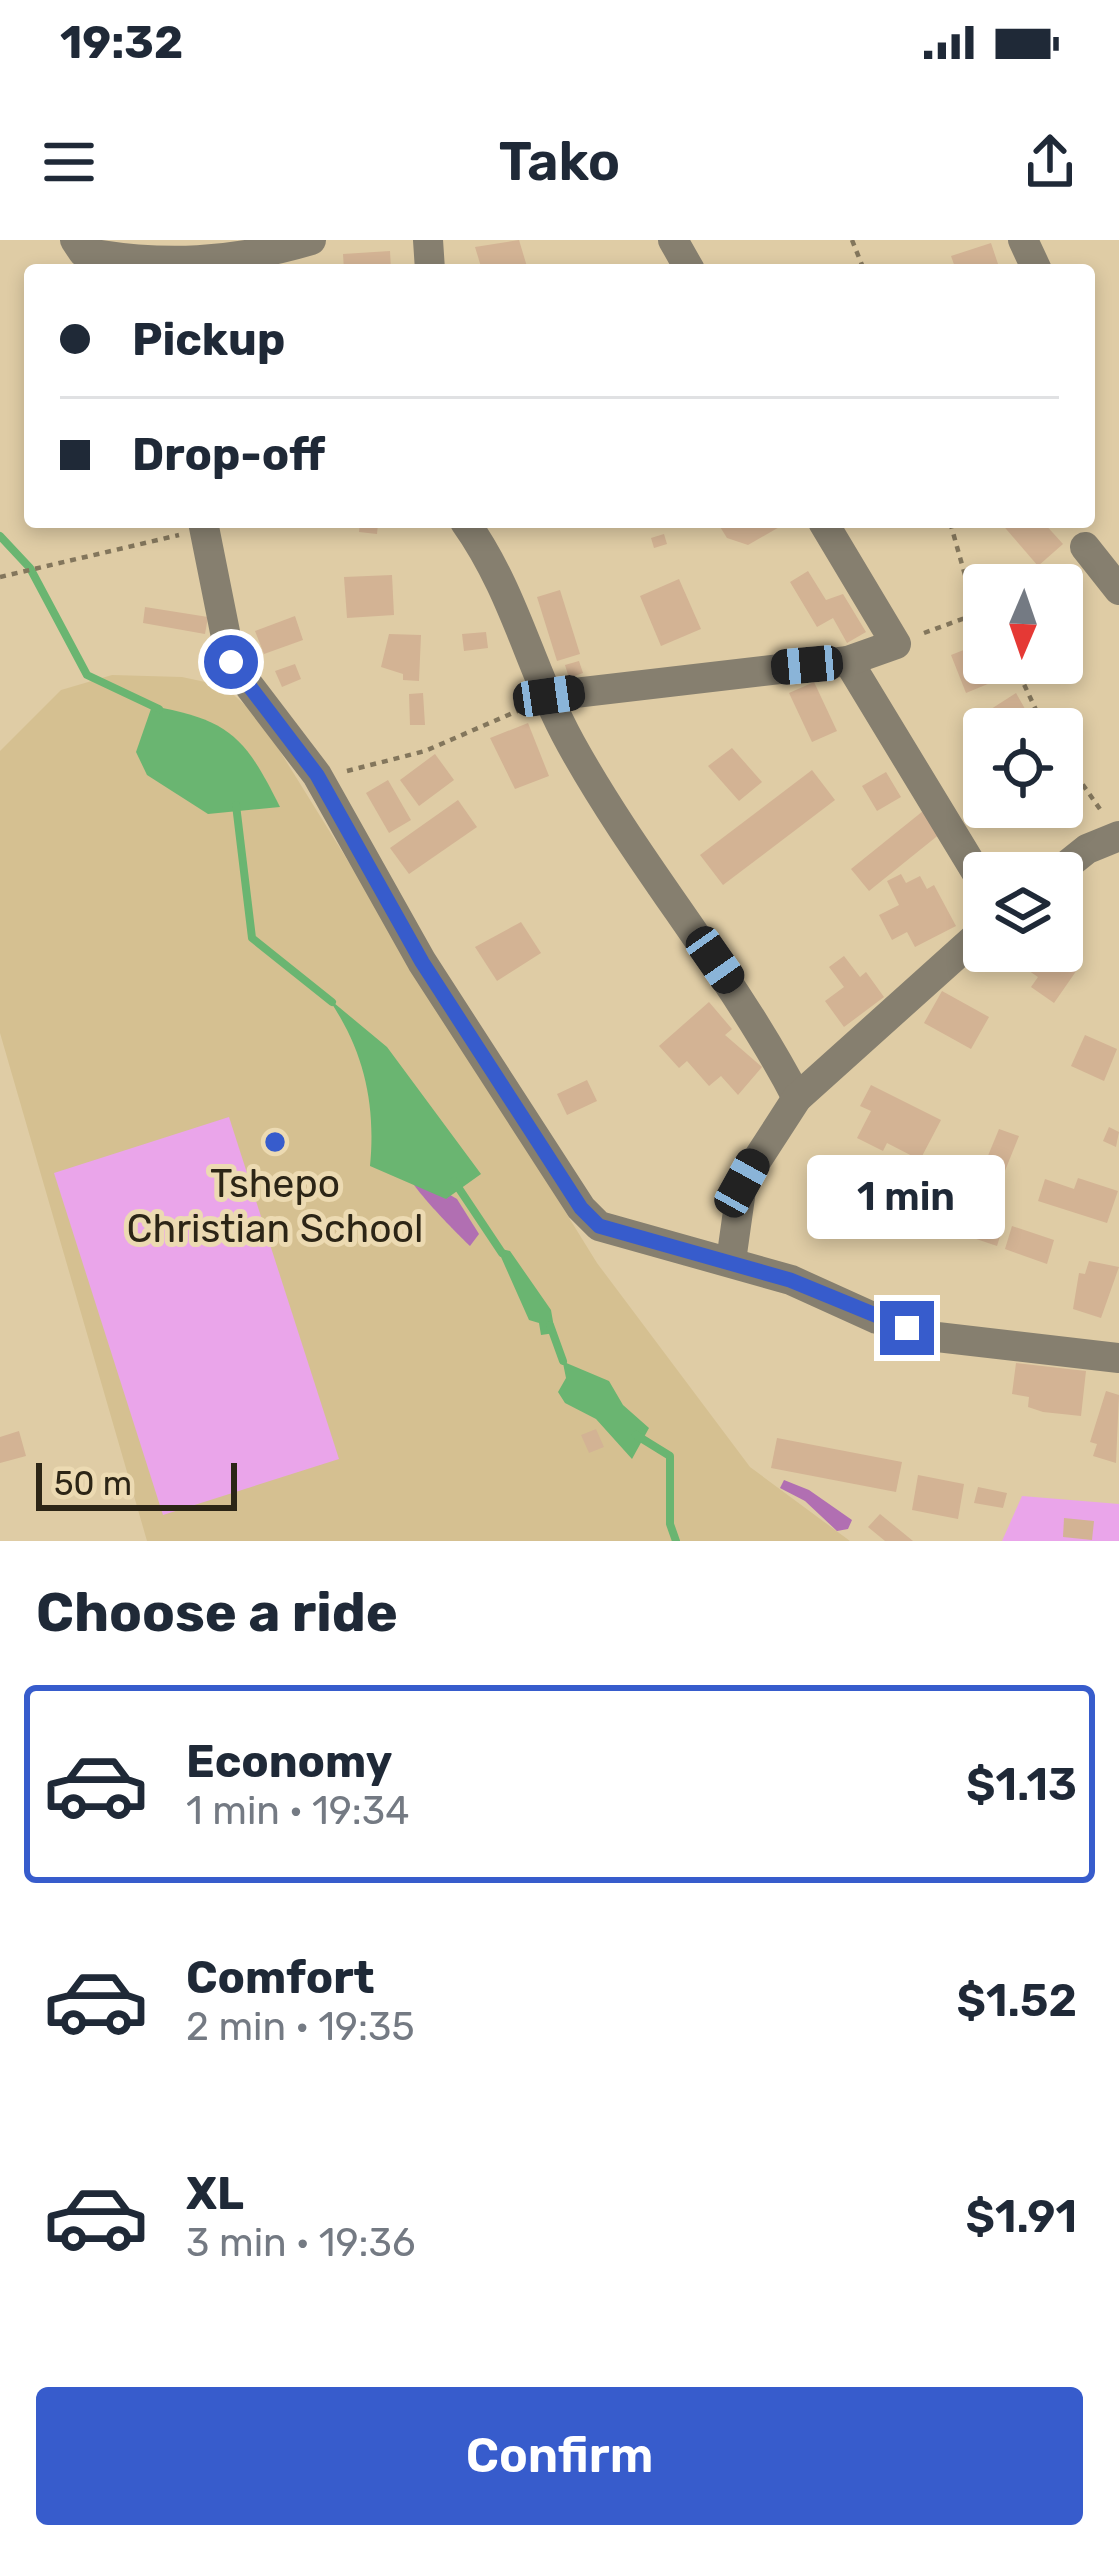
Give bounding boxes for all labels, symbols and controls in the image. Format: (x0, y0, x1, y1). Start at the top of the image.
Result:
text: 19:32 (60, 16, 183, 69)
icon: menu (36, 129, 102, 195)
icon: share (1017, 129, 1083, 195)
text: Tako (499, 130, 620, 194)
text: Pickup (132, 313, 285, 366)
text: Drop-off (132, 428, 325, 481)
north arrow (963, 564, 1083, 684)
map controls (963, 564, 1083, 972)
route start (204, 635, 258, 689)
car (770, 644, 844, 686)
car (511, 673, 587, 719)
button: locate (963, 708, 1083, 828)
button: layers (963, 852, 1083, 972)
car (680, 920, 750, 1000)
marker: Tshepo Christian School (262, 1129, 288, 1155)
car (709, 1143, 775, 1223)
callout: 1 min (808, 1154, 1006, 1238)
place label: Tshepo Christian School (126, 1161, 424, 1252)
text: 1 min (857, 1174, 955, 1220)
route end (880, 1301, 934, 1355)
scale bar (36, 1457, 237, 1510)
text: 50 m (54, 1464, 132, 1503)
text: Choose a ride (36, 1581, 398, 1645)
icon: car (42, 1730, 150, 1838)
text: Economy (186, 1735, 392, 1788)
text: $1.13 (966, 1758, 1077, 1811)
text: 1 min · 19:34 (186, 1788, 409, 1834)
icon: car (42, 1946, 150, 2054)
text: Comfort (186, 1951, 375, 2004)
text: $1.52 (957, 1974, 1077, 2027)
text: 2 min · 19:35 (186, 2004, 415, 2050)
icon: car (42, 2162, 150, 2270)
text: XL (186, 2167, 244, 2220)
text: $1.91 (966, 2190, 1077, 2243)
text: 3 min · 19:36 (186, 2220, 415, 2266)
button: Confirm (36, 2387, 1083, 2525)

